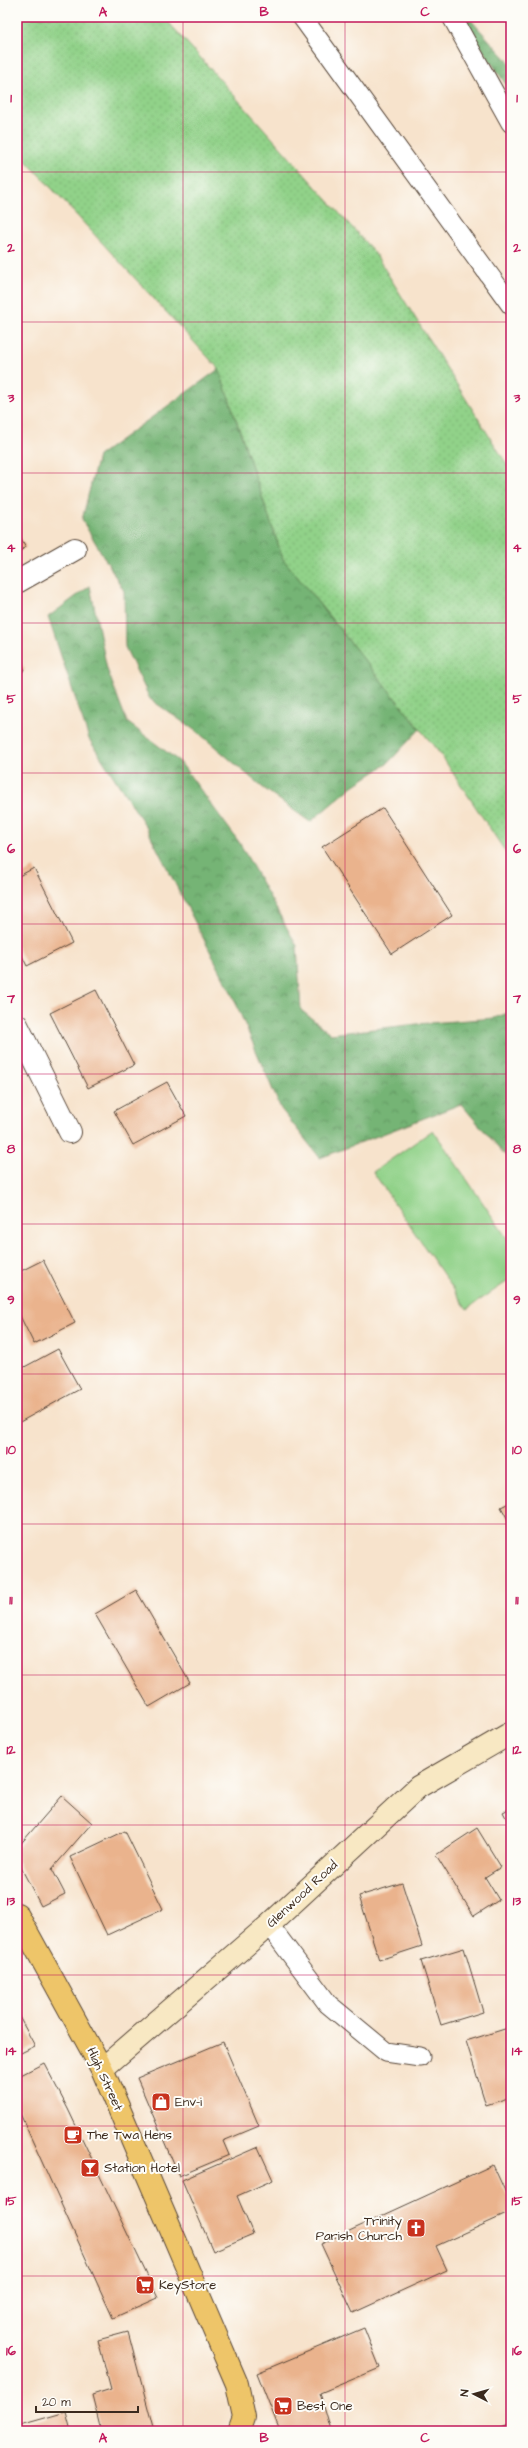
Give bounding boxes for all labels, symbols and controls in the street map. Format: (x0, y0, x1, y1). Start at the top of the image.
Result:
text: A (99, 3, 108, 21)
text: B (259, 3, 269, 21)
text: C (420, 3, 430, 21)
text: 1 (10, 89, 12, 107)
text: 1 (516, 89, 518, 107)
text: 2 (6, 239, 15, 257)
text: 2 (512, 239, 521, 257)
text: 3 (7, 389, 15, 407)
text: 3 (513, 389, 521, 407)
text: 4 (7, 539, 16, 557)
text: 4 (513, 539, 522, 557)
text: 5 (6, 690, 16, 708)
text: 5 (512, 690, 522, 708)
text: 6 (7, 840, 16, 858)
text: 6 (513, 840, 522, 858)
text: 7 (6, 990, 16, 1008)
text: 7 (512, 990, 522, 1008)
text: 8 (7, 1140, 16, 1158)
text: 8 (513, 1140, 522, 1158)
text: 9 (7, 1291, 15, 1309)
text: 9 (513, 1291, 521, 1309)
text: 10 (6, 1441, 17, 1459)
text: 10 (512, 1441, 523, 1459)
text: 11 (9, 1591, 13, 1609)
text: 11 (515, 1591, 519, 1609)
text: 12 (6, 1741, 16, 1759)
text: 12 (512, 1741, 522, 1759)
street label: Glenwood Road (262, 1856, 342, 1932)
text: 13 (7, 1892, 16, 1910)
text: 13 (513, 1892, 522, 1910)
text: 14 (6, 2042, 16, 2060)
text: 14 (512, 2042, 522, 2060)
street label: High Street (82, 2044, 128, 2115)
shop icon: Env-i (150, 2091, 172, 2113)
place label: Env-i (175, 2093, 202, 2111)
cafe icon: The Twa Hens (62, 2124, 84, 2146)
place label: The Twa Hens (87, 2126, 173, 2144)
bar icon: Station Hotel (79, 2157, 101, 2179)
place label: Station Hotel (104, 2159, 180, 2177)
text: 15 (6, 2192, 17, 2210)
text: 15 (512, 2192, 523, 2210)
place label: Trinity Parish Church (316, 2212, 403, 2245)
church icon: Trinity Parish Church (405, 2217, 427, 2239)
supermarket icon: KeyStore (134, 2274, 156, 2296)
place label: KeyStore (159, 2276, 216, 2295)
text: 16 (6, 2342, 17, 2360)
text: 16 (512, 2342, 523, 2360)
north arrow (454, 2374, 494, 2414)
scale bar (36, 2388, 138, 2414)
text: N (457, 2389, 472, 2397)
text: 20 m (42, 2394, 71, 2411)
supermarket icon: Best One (272, 2395, 294, 2417)
place label: Best One (297, 2397, 353, 2415)
text: A (99, 2429, 108, 2447)
text: B (259, 2429, 269, 2447)
text: C (420, 2429, 430, 2447)

